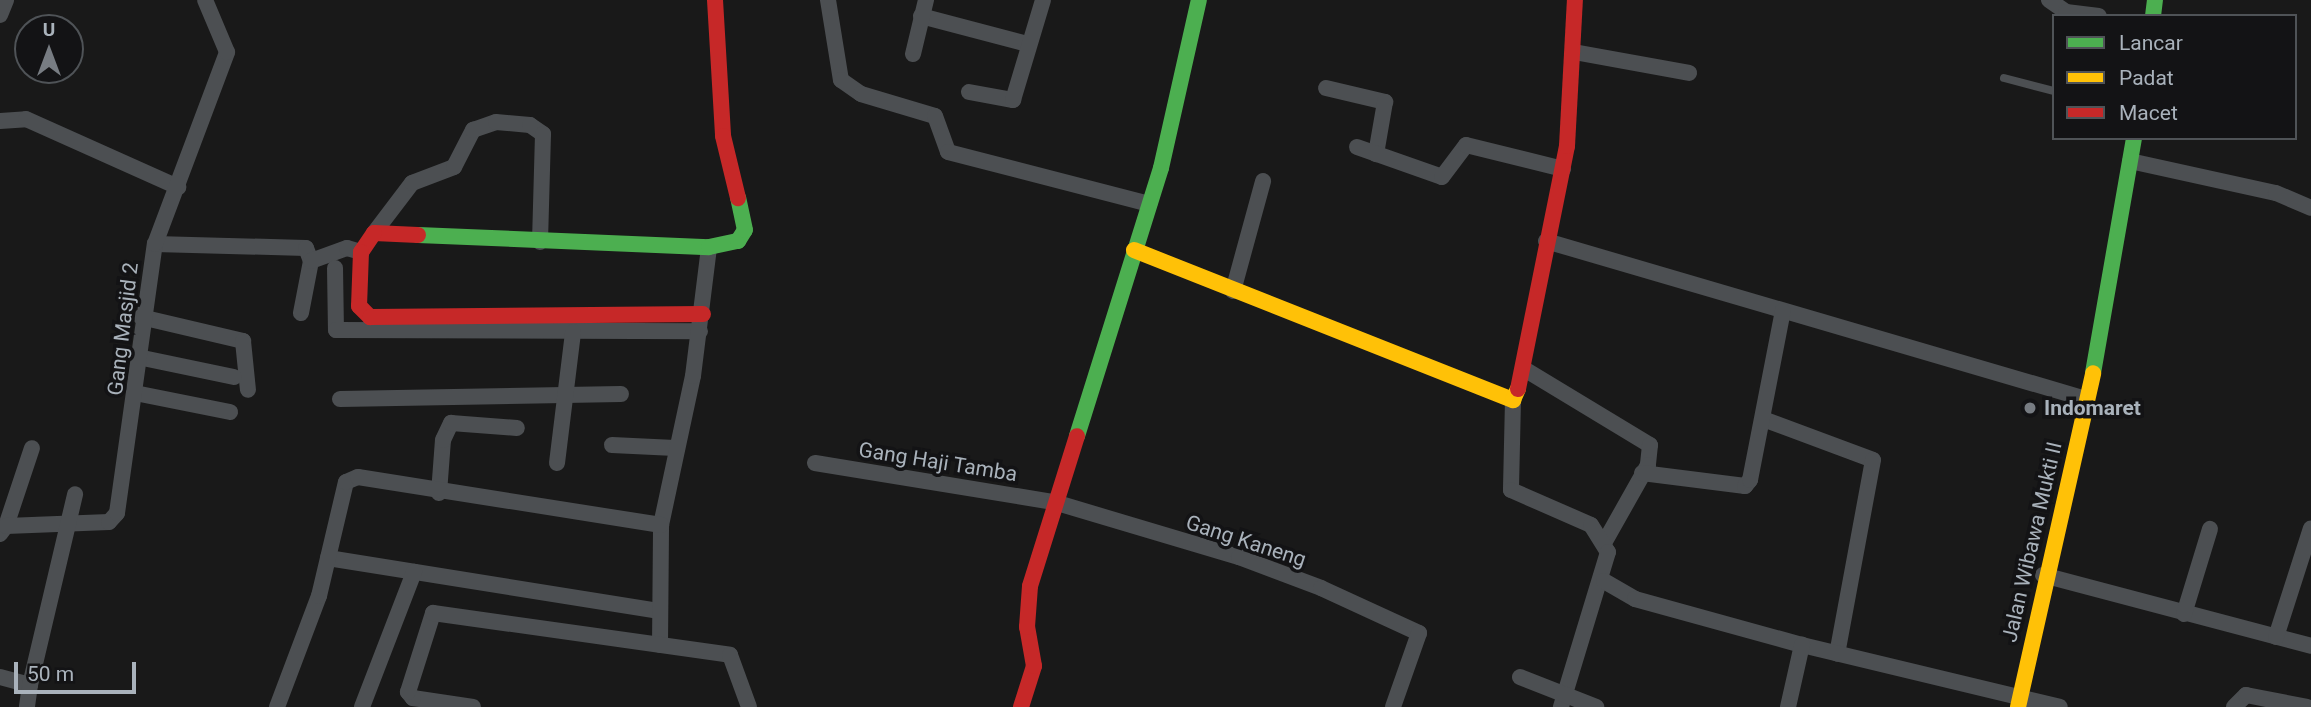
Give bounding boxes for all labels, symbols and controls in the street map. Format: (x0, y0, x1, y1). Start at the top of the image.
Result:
north arrow (14, 14, 84, 84)
legend (2052, 14, 2297, 140)
text: U (43, 18, 55, 41)
text: Lancar (2119, 31, 2183, 55)
text: Padat (2119, 66, 2174, 90)
text: Macet (2119, 101, 2178, 125)
street label: Gang Masjid 2 (102, 261, 144, 397)
place label: Indomaret (2044, 395, 2141, 421)
marker: Indomaret (2022, 400, 2038, 416)
street label: Gang Haji Tamba (857, 437, 1019, 487)
street label: Jalan Wibawa Mukti II (1997, 439, 2067, 645)
street label: Gang Kaneng (1183, 510, 1309, 572)
scale bar (18, 648, 140, 692)
text: 50 m (27, 662, 74, 686)

